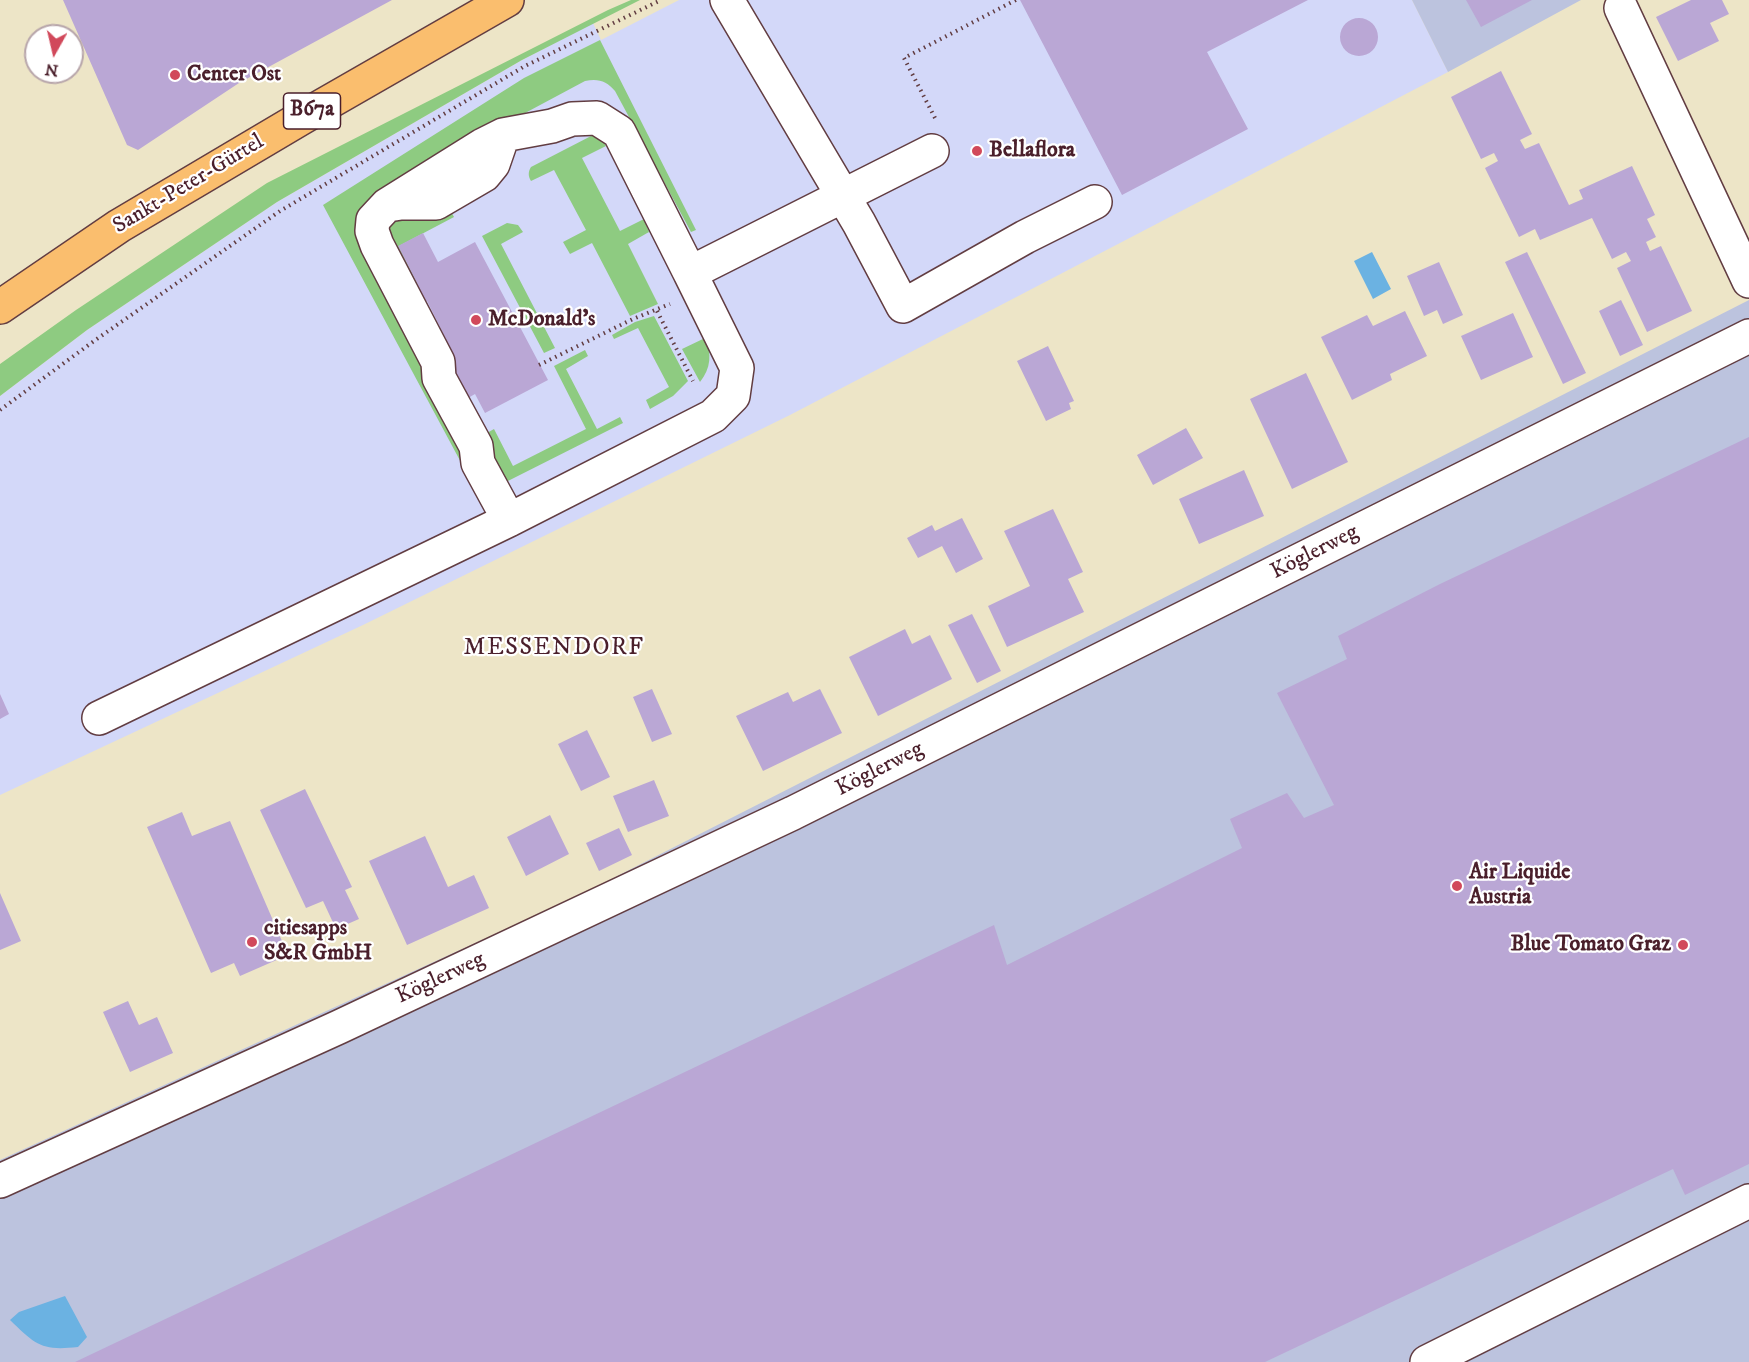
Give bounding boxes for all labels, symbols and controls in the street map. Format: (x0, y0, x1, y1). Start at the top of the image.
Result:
north arrow (24, 24, 84, 84)
text: N (44, 59, 60, 81)
place label: Center Ost (187, 62, 281, 88)
marker: Center Ost (168, 68, 182, 82)
road number: B67a (284, 93, 340, 129)
street label: Sankt-Peter-Gürtel (109, 130, 269, 240)
place label: Bellaflora (989, 138, 1075, 164)
marker: Bellaflora (970, 144, 984, 158)
place label: McDonald's (488, 307, 595, 333)
marker: McDonald's (469, 313, 483, 327)
street label: Köglerweg (1267, 520, 1363, 586)
district label: MESSENDORF (463, 635, 645, 663)
street label: Köglerweg (832, 737, 928, 803)
place label: Air Liquide Austria (1469, 860, 1570, 912)
marker: Air Liquide Austria (1450, 879, 1464, 893)
place label: citiesapps S&R GmbH (264, 916, 372, 968)
place label: Blue Tomato Graz (1510, 932, 1671, 958)
marker: citiesapps S&R GmbH (245, 935, 259, 949)
marker: Blue Tomato Graz (1676, 938, 1690, 952)
street label: Köglerweg (393, 947, 489, 1011)

